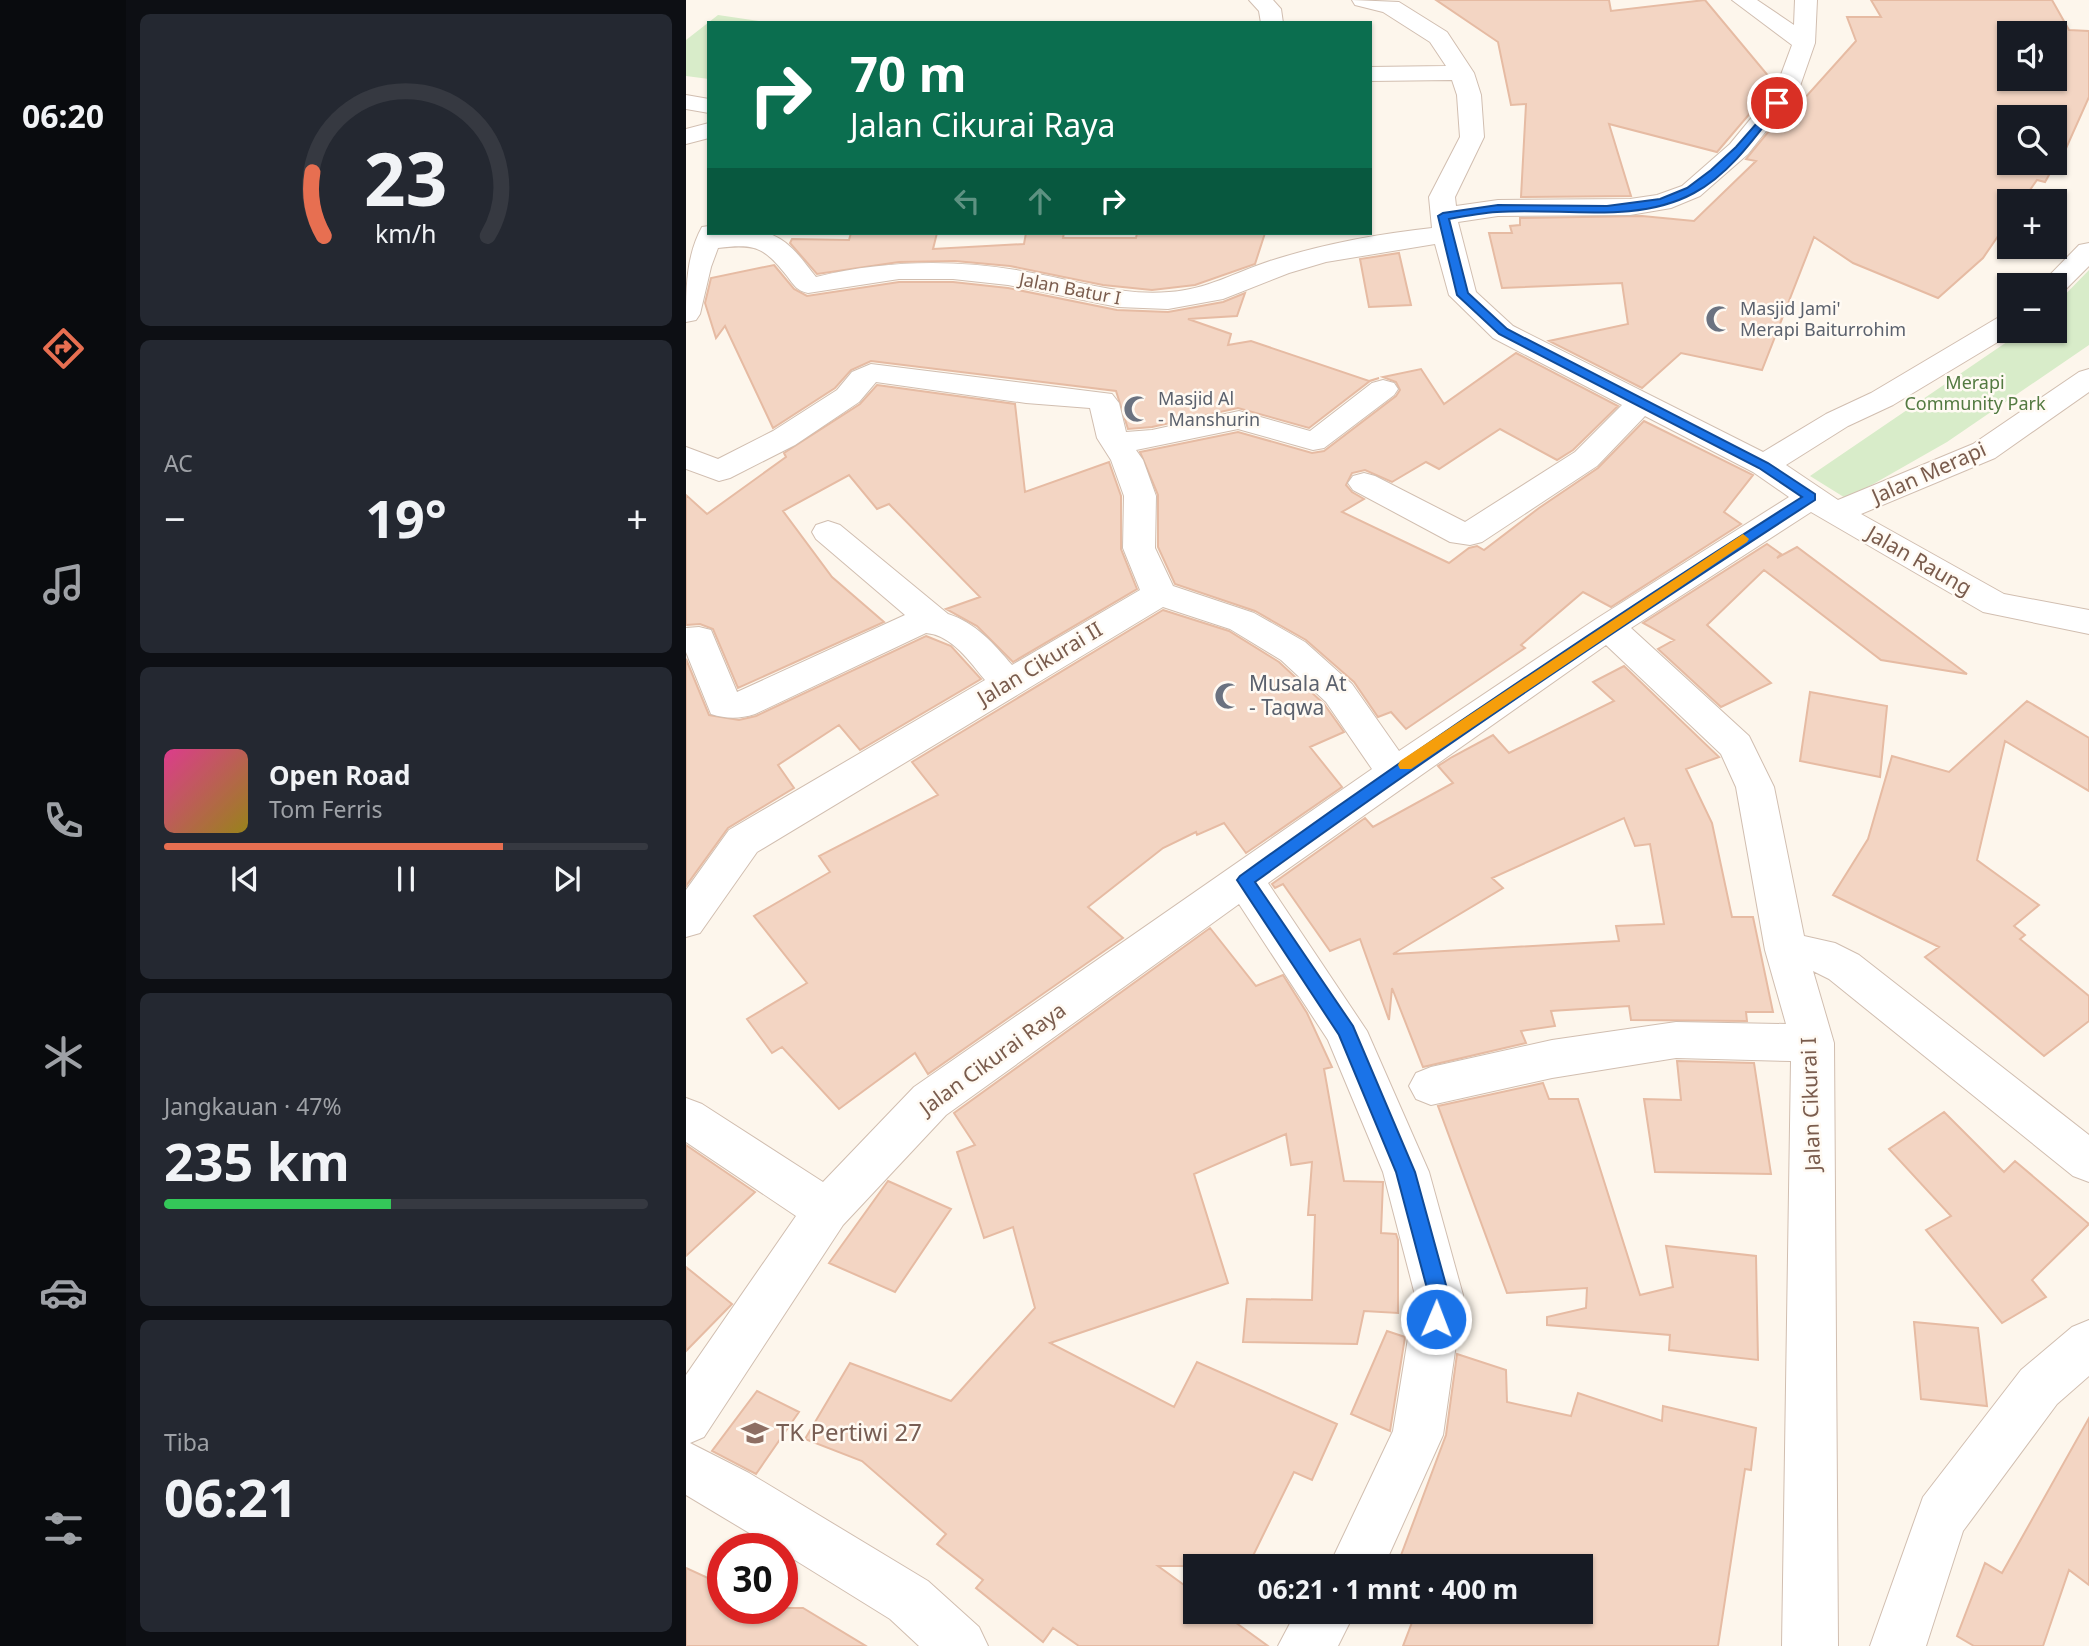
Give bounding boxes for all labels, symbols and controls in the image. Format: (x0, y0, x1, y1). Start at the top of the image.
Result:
map controls (1997, 21, 2067, 343)
button: sound (1997, 21, 2067, 91)
text: 70 m (850, 40, 967, 106)
icon: right (735, 49, 826, 140)
pin (1747, 73, 1807, 133)
icon: arrive (1758, 84, 1796, 122)
text: 06:20 (22, 94, 104, 137)
text: Jalan Cikurai Raya (850, 103, 1116, 146)
button: search (1997, 105, 2067, 175)
text: 23 (364, 129, 448, 228)
icon: left (948, 182, 986, 220)
icon: ahead (1021, 182, 1059, 220)
icon: right (1094, 182, 1132, 220)
button: + (1997, 189, 2067, 259)
text: km/h (375, 216, 437, 250)
street label: Jalan Batur I (1015, 266, 1123, 310)
button: − (1997, 273, 2067, 343)
place label: Masjid Jami' Merapi Baiturrohim (1740, 296, 1906, 341)
mosque icon: Masjid Jami' Merapi Baiturrohim (1704, 304, 1734, 334)
icon: directions (39, 324, 88, 373)
park label: Merapi Community Park (1904, 370, 2046, 415)
place label: Masjid Al - Manshurin (1158, 386, 1260, 431)
mosque icon: Masjid Al - Manshurin (1122, 394, 1152, 424)
street label: Jalan Merapi (1865, 434, 1990, 511)
text: AC (164, 447, 193, 479)
text: 19° (365, 482, 447, 553)
text: − (164, 492, 186, 544)
text: + (626, 492, 648, 544)
street label: Jalan Raung (1860, 518, 1977, 601)
icon: music (39, 560, 88, 609)
street label: Jalan Cikurai II (970, 615, 1107, 713)
place label: Musala At - Taqwa (1249, 669, 1347, 721)
mosque icon: Musala At - Taqwa (1213, 681, 1243, 711)
text: Open Road (269, 757, 411, 793)
text: Tom Ferris (269, 793, 382, 825)
icon: phone (39, 796, 88, 845)
icon: previous (226, 860, 264, 898)
icon: pause (387, 860, 425, 898)
icon: next (548, 860, 586, 898)
street label: Jalan Cikurai Raya (912, 996, 1071, 1122)
icon: climate (39, 1032, 88, 1081)
street label: Jalan Cikurai I (1794, 1037, 1826, 1174)
text: Jangkauan · 47% (164, 1090, 342, 1122)
text: 235 km (164, 1125, 350, 1196)
icon: car (39, 1268, 88, 1317)
position arrow (1399, 1282, 1473, 1356)
place label: TK Pertiwi 27 (776, 1415, 922, 1448)
school or university icon: TK Pertiwi 27 (740, 1418, 770, 1448)
text: Tiba (164, 1426, 210, 1458)
text: 06:21 (164, 1461, 298, 1532)
icon: filters (39, 1504, 88, 1553)
speed limit sign: 30 (707, 1533, 798, 1624)
text: 06:21 · 1 mnt · 400 m (1258, 1571, 1518, 1607)

